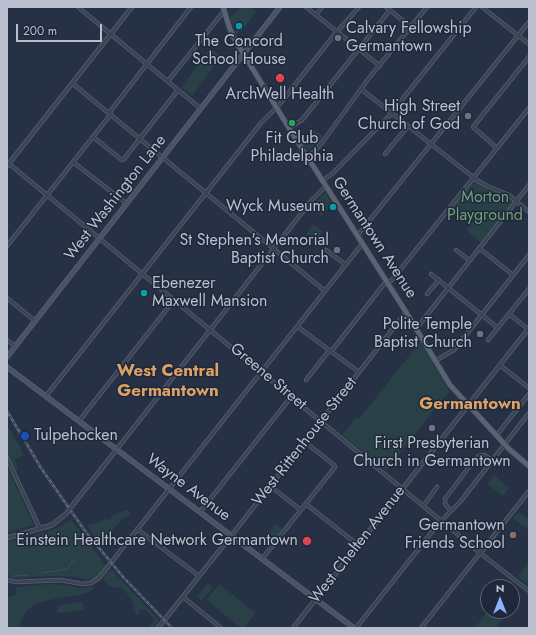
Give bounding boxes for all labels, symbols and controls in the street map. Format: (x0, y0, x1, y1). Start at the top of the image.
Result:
scale bar (18, 16, 104, 42)
place label: Calvary Fellowship Germantown (346, 19, 472, 57)
marker: The Concord School House (234, 21, 244, 31)
text: 200 m (23, 22, 57, 40)
place label: The Concord School House (192, 32, 286, 70)
marker: Calvary Fellowship Germantown (333, 33, 343, 43)
marker: ArchWell Health (274, 72, 286, 84)
place label: ArchWell Health (226, 85, 334, 105)
place label: High Street Church of God (358, 97, 460, 135)
marker: High Street Church of God (463, 111, 473, 121)
marker: Fit Club Philadelphia (287, 118, 297, 128)
place label: Fit Club Philadelphia (250, 129, 334, 167)
street label: West Washington Lane (61, 132, 171, 264)
street label: Germantown Avenue (328, 174, 420, 302)
park label: Morton Playground (447, 188, 523, 226)
place label: Wyck Museum (226, 197, 325, 217)
marker: Wyck Museum (328, 202, 338, 212)
place label: St Stephen's Memorial Baptist Church (179, 231, 329, 269)
marker: St Stephen's Memorial Baptist Church (332, 245, 342, 255)
place label: Ebenezer Maxwell Mansion (152, 274, 267, 312)
marker: Ebenezer Maxwell Mansion (139, 288, 149, 298)
place label: Polite Temple Baptist Church (374, 315, 472, 353)
marker: Polite Temple Baptist Church (475, 329, 485, 339)
street label: Greene Street (226, 340, 310, 414)
district label: West Central Germantown (117, 362, 219, 402)
street label: West Rittenhouse Street (249, 374, 361, 510)
district label: Germantown (419, 395, 521, 415)
marker: First Presbyterian Church in Germantown (427, 423, 437, 433)
place label: Tulpehocken (34, 426, 118, 446)
marker: Tulpehocken (19, 430, 31, 442)
place label: First Presbyterian Church in Germantown (353, 434, 511, 472)
street label: Wayne Avenue (142, 450, 234, 526)
street label: West Chelten Avenue (306, 482, 410, 608)
place label: Germantown Friends School (405, 516, 505, 554)
marker: Germantown Friends School (508, 530, 518, 540)
place label: Einstein Healthcare Network Germantown (16, 531, 298, 551)
marker: Einstein Healthcare Network Germantown (301, 535, 313, 547)
north arrow (480, 579, 520, 619)
text: N (496, 580, 504, 596)

